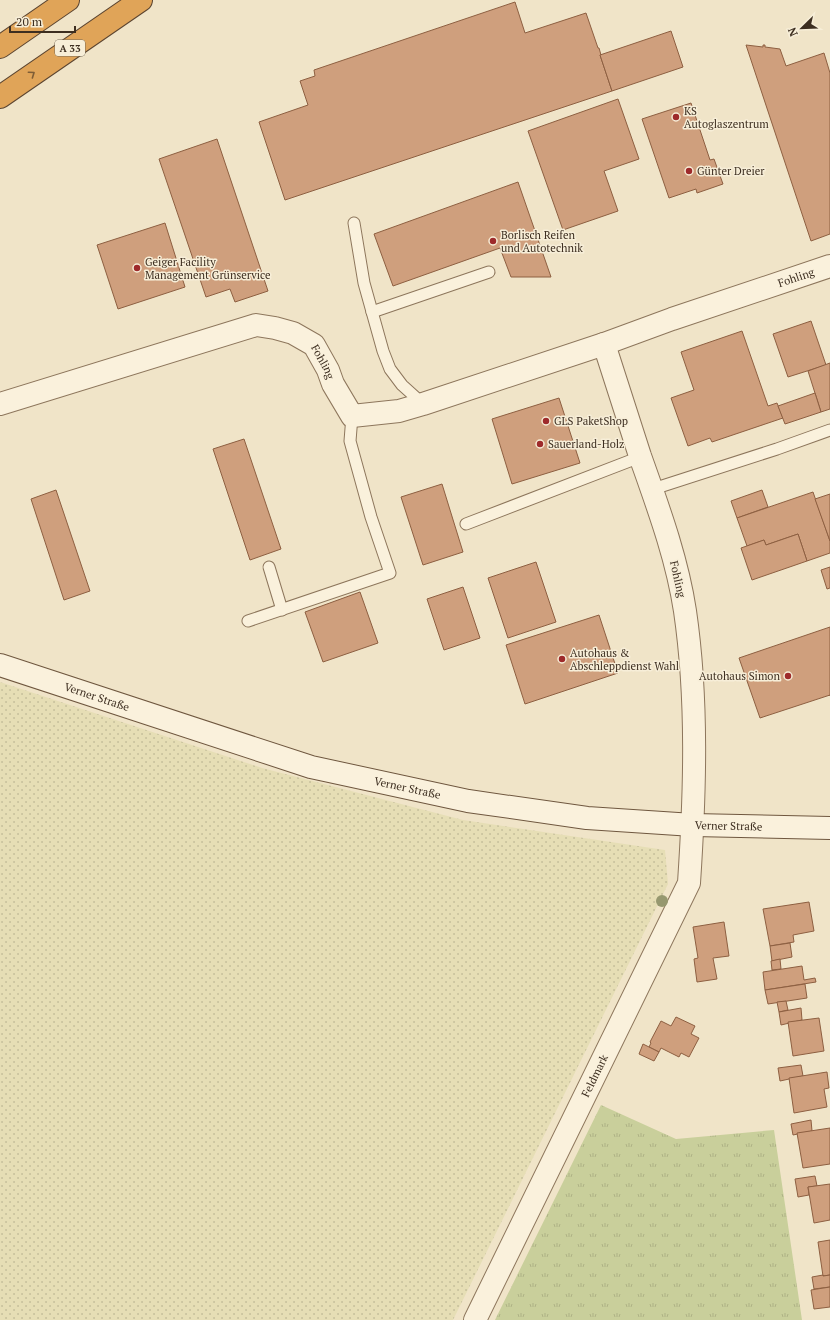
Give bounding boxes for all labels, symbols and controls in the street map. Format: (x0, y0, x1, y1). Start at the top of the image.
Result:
scale bar (10, 8, 75, 34)
north arrow (782, 8, 822, 48)
text: 20 m (16, 14, 43, 29)
text: N (784, 25, 801, 38)
road number: A 33 (55, 40, 85, 56)
one-way arrow (28, 71, 35, 79)
place label: KS Autoglaszentrum (684, 104, 769, 131)
marker: KS Autoglaszentrum (671, 112, 681, 122)
place label: Günter Dreier (697, 164, 765, 178)
marker: Günter Dreier (684, 166, 694, 176)
place label: Borlisch Reifen und Autotechnik (501, 228, 583, 255)
marker: Borlisch Reifen und Autotechnik (488, 236, 498, 246)
place label: Geiger Facility Management Grünservice (145, 255, 271, 282)
marker: Geiger Facility Management Grünservice (132, 263, 142, 273)
street label: Fohling (776, 265, 816, 290)
street label: Fohling (308, 342, 338, 381)
place label: GLS PaketShop (554, 414, 628, 428)
marker: GLS PaketShop (541, 416, 551, 426)
place label: Sauerland-Holz (548, 437, 624, 451)
marker: Sauerland-Holz (535, 439, 545, 449)
street label: Fohling (667, 559, 689, 599)
place label: Autohaus & Abschleppdienst Wahl (570, 646, 679, 673)
marker: Autohaus & Abschleppdienst Wahl (557, 654, 567, 664)
place label: Autohaus Simon (699, 669, 780, 683)
marker: Autohaus Simon (783, 671, 793, 681)
street label: Verner Straße (63, 680, 132, 714)
street label: Verner Straße (373, 774, 442, 802)
street label: Verner Straße (695, 818, 763, 834)
street label: Feldmark (578, 1052, 611, 1099)

